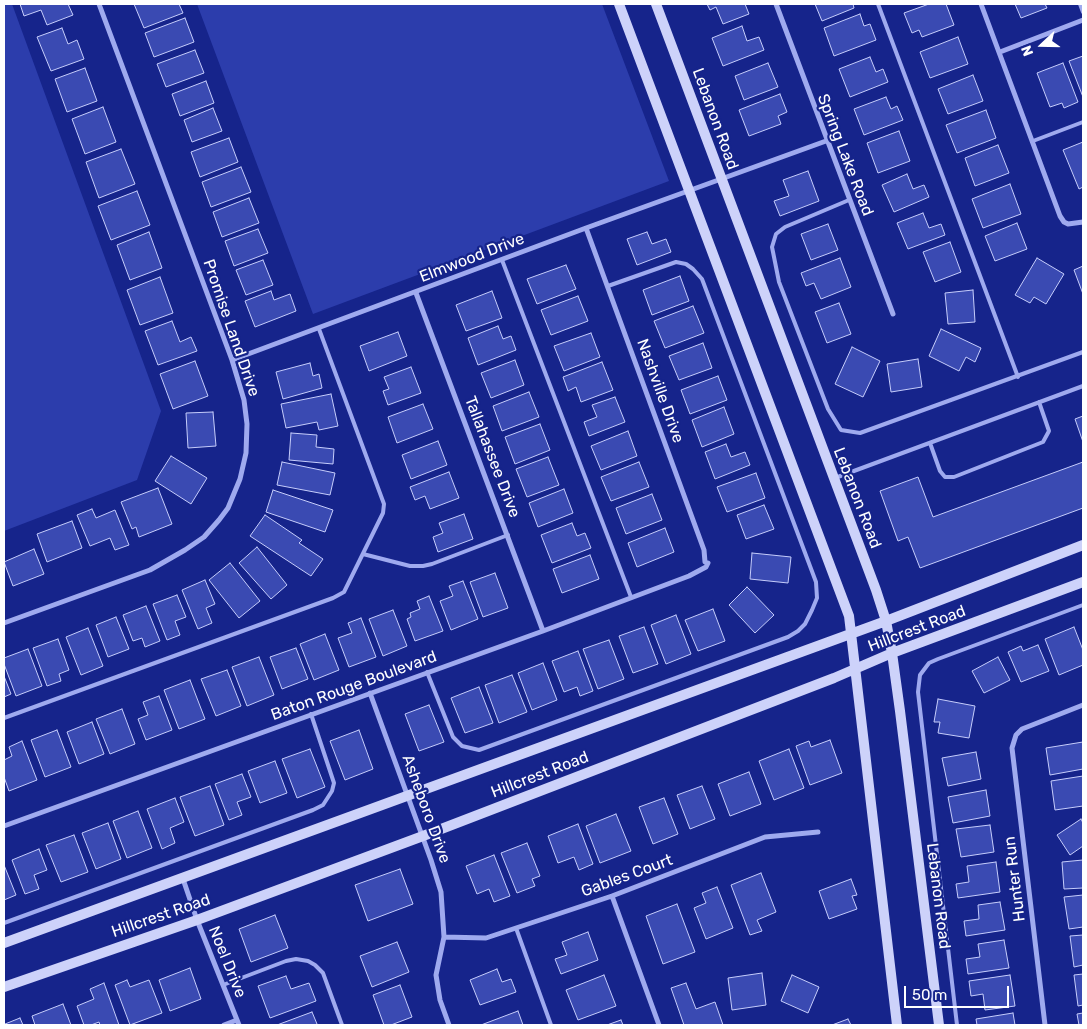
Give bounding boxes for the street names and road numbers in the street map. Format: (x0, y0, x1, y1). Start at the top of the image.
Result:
street label: Lebanon Road (688, 66, 742, 172)
street label: Spring Lake Road (813, 91, 877, 219)
street label: Elmwood Drive (417, 229, 527, 287)
street label: Promise Land Drive (198, 257, 264, 399)
street label: Nashville Drive (632, 336, 688, 446)
street label: Tallahassee Drive (460, 394, 524, 520)
street label: Lebanon Road (829, 445, 885, 551)
street label: Hillcrest Road (865, 602, 969, 656)
street label: Baton Rouge Boulevard (268, 647, 440, 725)
street label: Hillcrest Road (488, 748, 592, 802)
street label: Asheboro Drive (398, 752, 454, 866)
street label: Hunter Run (1000, 835, 1030, 923)
street label: Lebanon Road (922, 842, 954, 950)
street label: Gables Court (579, 851, 675, 901)
street label: Hillcrest Road (109, 890, 213, 942)
street label: Noel Drive (204, 923, 250, 1001)

